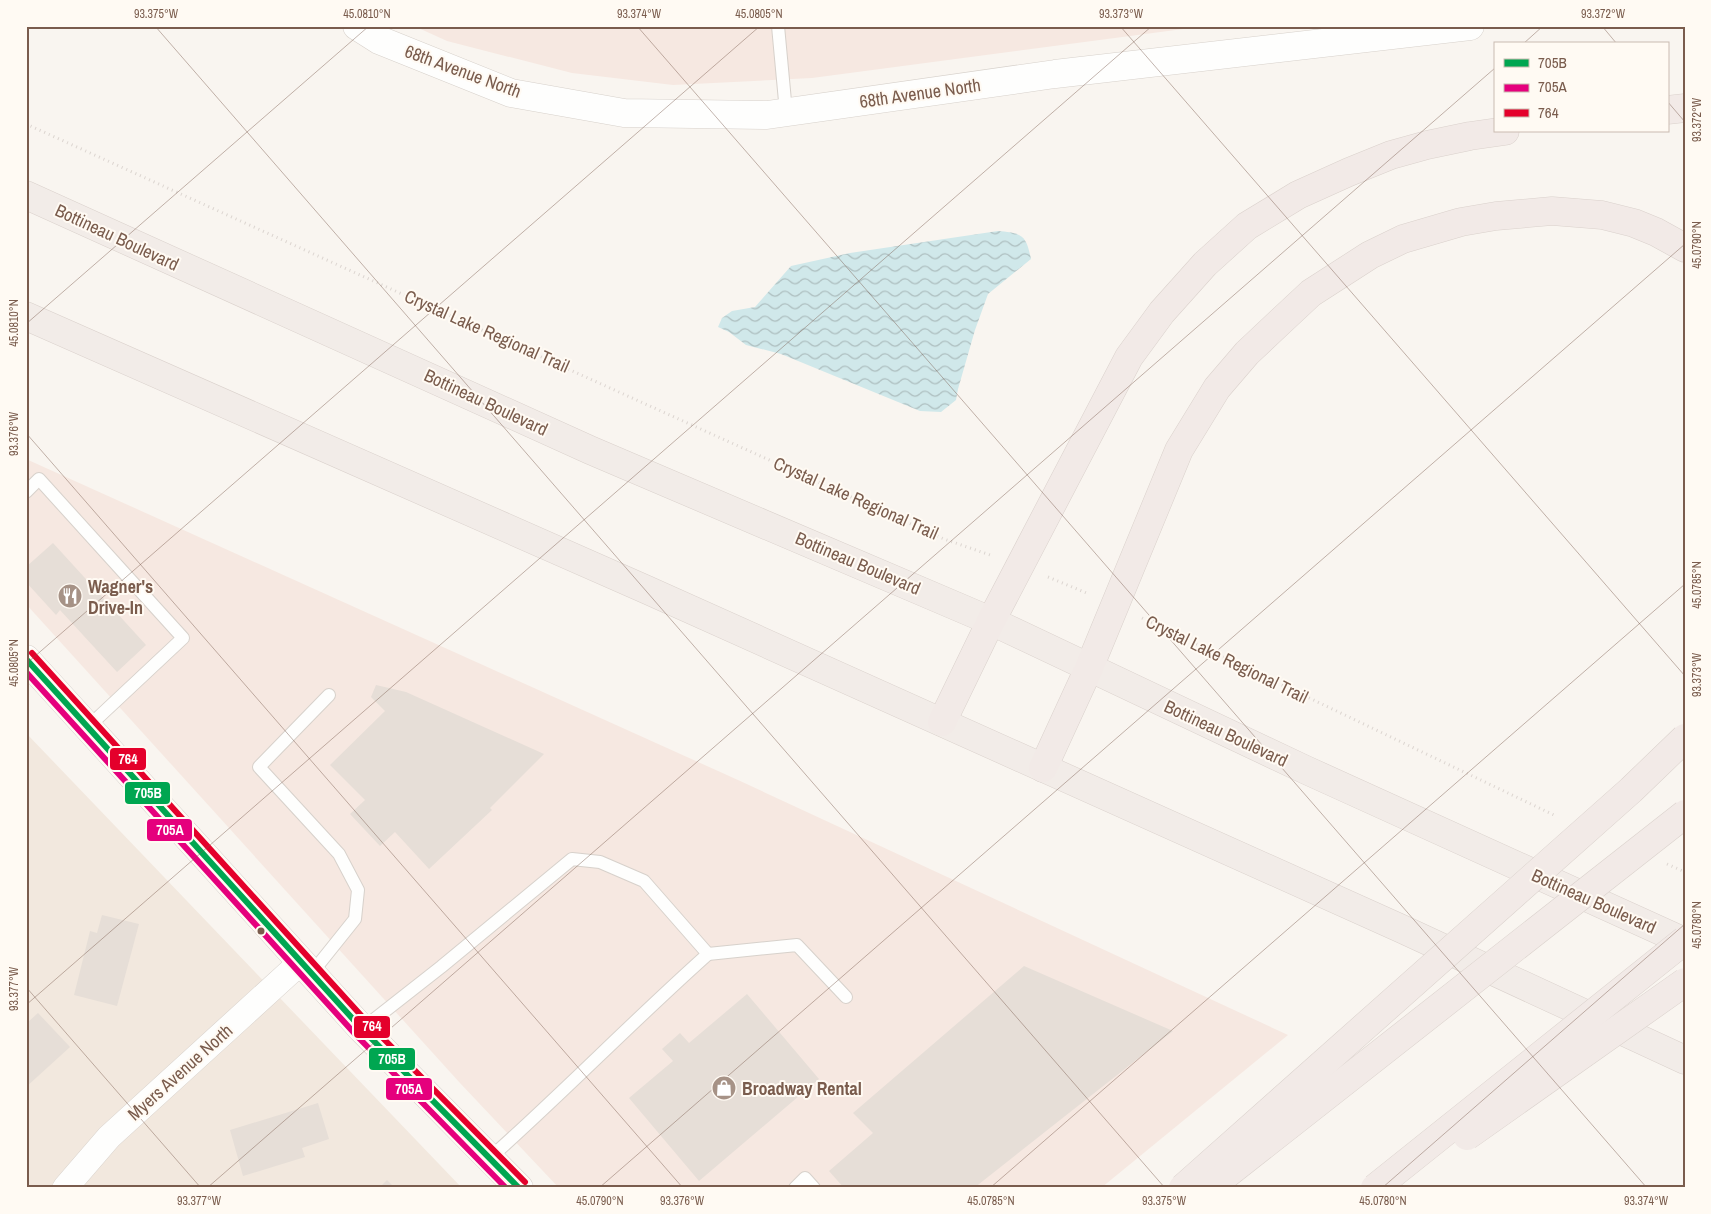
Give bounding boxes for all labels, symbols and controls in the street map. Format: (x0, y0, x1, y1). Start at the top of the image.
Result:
text: 93.375°W (134, 6, 179, 22)
text: 45.0810°N (343, 6, 391, 22)
text: 93.374°W (617, 6, 662, 22)
text: 45.0805°N (735, 6, 783, 22)
text: 93.373°W (1099, 6, 1144, 22)
text: 93.372°W (1581, 6, 1626, 22)
street label: 68th Avenue North (401, 38, 525, 104)
legend (1494, 42, 1668, 132)
text: 705B (1538, 52, 1567, 73)
street label: 68th Avenue North (858, 72, 982, 114)
text: 705A (1538, 76, 1568, 97)
text: 93.372°W (1689, 97, 1705, 142)
text: 764 (1538, 102, 1559, 123)
street label: Bottineau Boulevard (51, 197, 183, 277)
text: 45.0790°N (1689, 221, 1705, 269)
street label: Crystal Lake Regional Trail (401, 283, 573, 379)
text: 45.0810°N (6, 299, 22, 347)
street label: Bottineau Boulevard (420, 362, 552, 442)
text: 93.376°W (6, 411, 22, 456)
street label: Crystal Lake Regional Trail (770, 450, 942, 546)
street label: Bottineau Boulevard (792, 525, 924, 601)
text: 45.0785°N (1689, 561, 1705, 609)
place label: Wagner's Drive-In (88, 574, 153, 620)
restaurant icon: Wagner's Drive-In (57, 583, 83, 609)
street label: Crystal Lake Regional Trail (1142, 609, 1312, 709)
text: 45.0805°N (6, 639, 22, 687)
text: 93.373°W (1689, 652, 1705, 697)
street label: Bottineau Boulevard (1160, 693, 1292, 773)
line badge: 764 (109, 747, 147, 771)
text: 764 (118, 750, 138, 768)
line badge: 705B (124, 781, 171, 805)
text: 705B (134, 784, 162, 802)
line badge: 705A (146, 818, 193, 842)
text: 705A (156, 821, 184, 839)
street label: Bottineau Boulevard (1528, 862, 1660, 940)
text: 45.0780°N (1689, 901, 1705, 949)
unlabelled marker (256, 926, 266, 936)
text: 93.377°W (6, 966, 22, 1011)
line badge: 764 (353, 1015, 391, 1039)
text: 764 (362, 1017, 382, 1035)
street label: Myers Avenue North (122, 1018, 238, 1126)
line badge: 705B (368, 1047, 416, 1071)
text: 705B (378, 1050, 406, 1068)
shop icon: Broadway Rental (711, 1075, 737, 1101)
place label: Broadway Rental (742, 1076, 862, 1101)
line badge: 705A (385, 1077, 433, 1101)
text: 705A (395, 1080, 423, 1098)
text: 93.377°W (177, 1193, 222, 1209)
text: 45.0790°N (576, 1193, 624, 1209)
text: 93.376°W (660, 1193, 705, 1209)
text: 45.0785°N (967, 1193, 1015, 1209)
text: 93.375°W (1142, 1193, 1187, 1209)
text: 45.0780°N (1359, 1193, 1407, 1209)
text: 93.374°W (1624, 1193, 1669, 1209)

